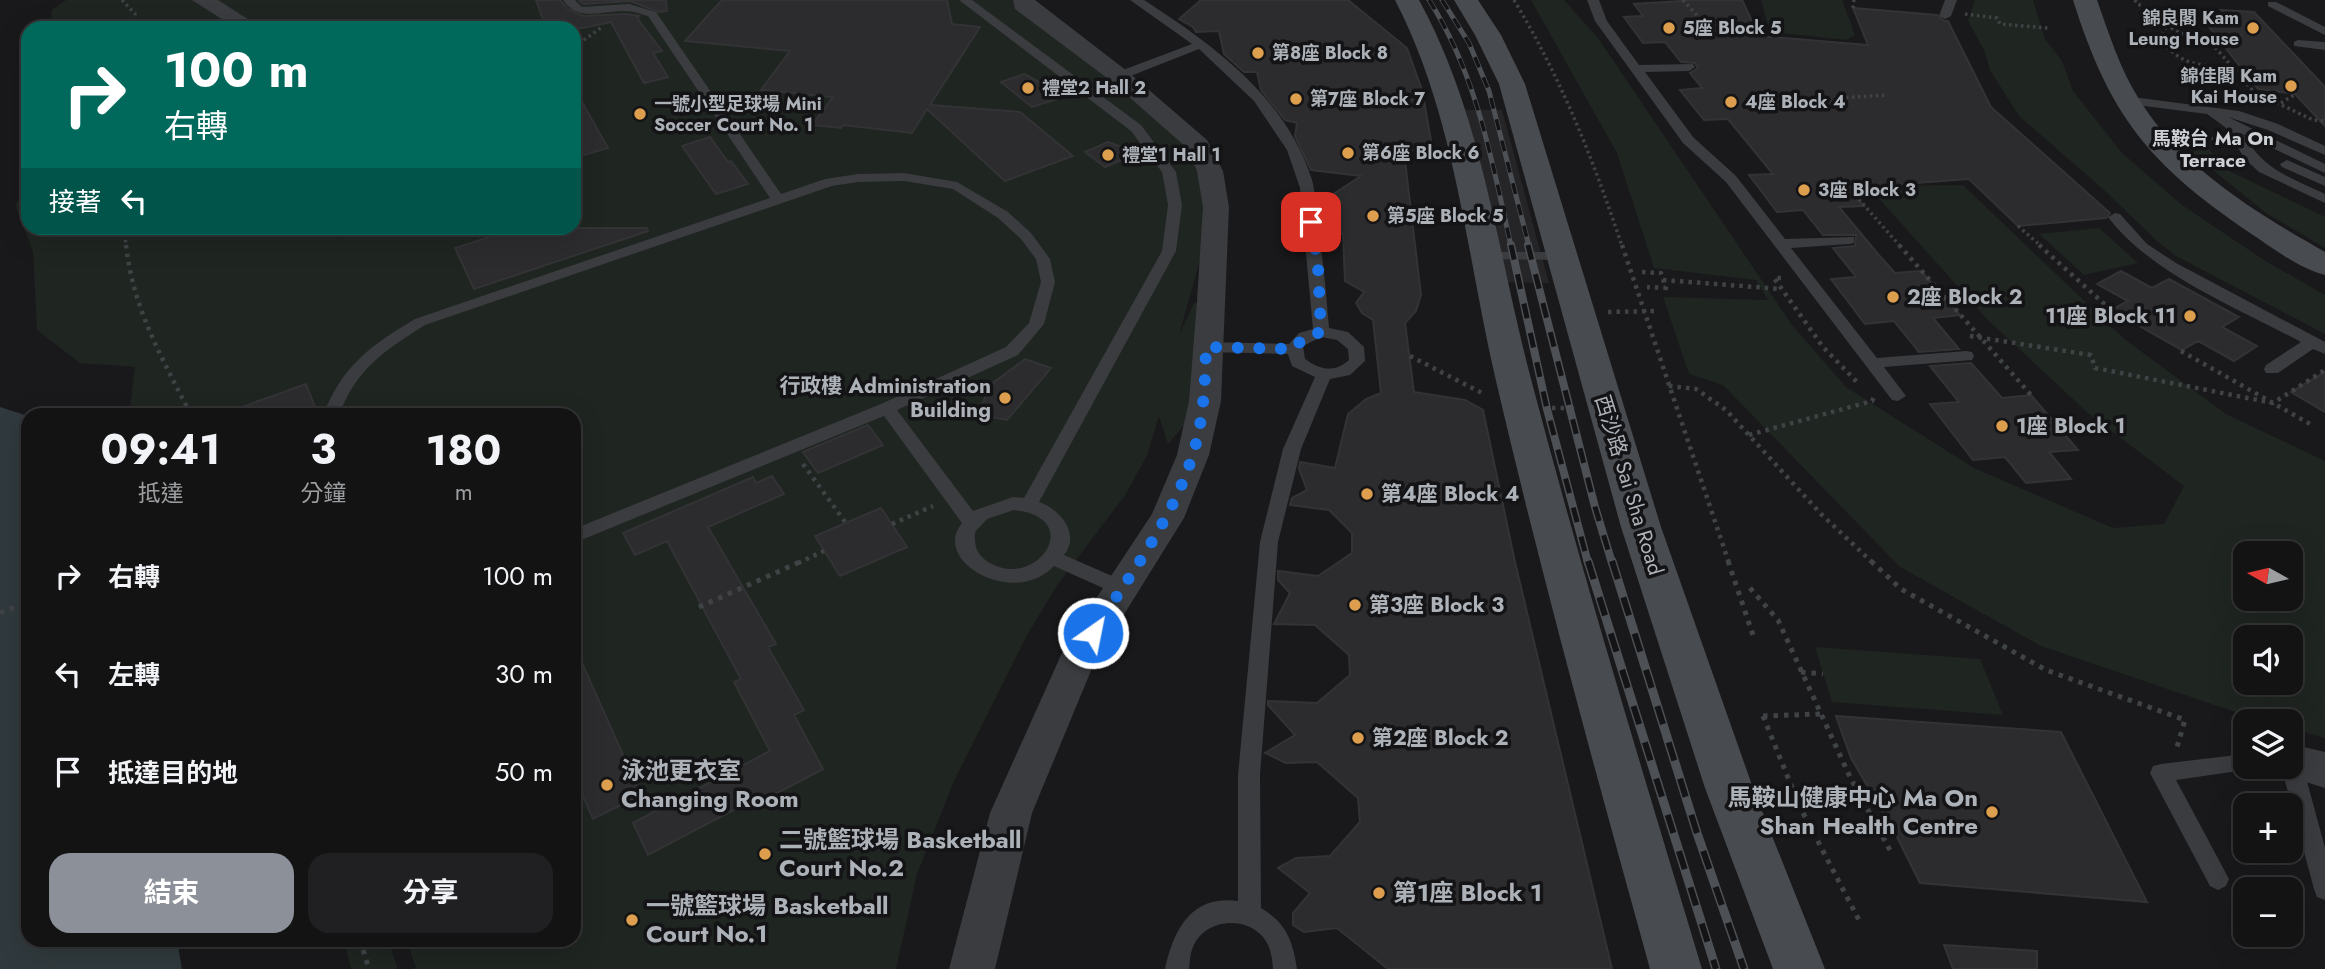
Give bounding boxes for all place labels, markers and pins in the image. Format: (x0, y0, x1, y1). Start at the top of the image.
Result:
place label: 錦良閣 Kam Leung House (2128, 5, 2239, 52)
place label: 5座 Block 5 (1683, 15, 1782, 41)
marker: 5座 Block 5 (1661, 20, 1677, 36)
marker: 錦良閣 Kam Leung House (2245, 20, 2261, 36)
place label: 第8座 Block 8 (1272, 40, 1388, 66)
marker: 第8座 Block 8 (1250, 45, 1266, 61)
place label: 錦佳閣 Kam Kai House (2181, 63, 2277, 110)
place label: 禮堂2 Hall 2 (1042, 75, 1146, 101)
marker: 錦佳閣 Kam Kai House (2283, 78, 2299, 94)
marker: 禮堂2 Hall 2 (1020, 80, 1036, 96)
place label: 第7座 Block 7 (1310, 86, 1425, 112)
place label: 4座 Block 4 (1745, 89, 1846, 115)
place label: 一號小型足球場 Mini Soccer Court No. 1 (654, 91, 822, 138)
marker: 第7座 Block 7 (1288, 91, 1304, 107)
marker: 4座 Block 4 (1723, 94, 1739, 110)
marker: 一號小型足球場 Mini Soccer Court No. 1 (632, 106, 648, 122)
place label: 第6座 Block 6 (1362, 140, 1480, 166)
place label: 禮堂1 Hall 1 (1122, 142, 1221, 168)
marker: 第6座 Block 6 (1340, 145, 1356, 161)
marker: 禮堂1 Hall 1 (1100, 147, 1116, 163)
place label: 3座 Block 3 (1818, 177, 1916, 203)
marker: 3座 Block 3 (1796, 182, 1812, 198)
pin (1281, 192, 1341, 252)
place label: 第5座 Block 5 (1387, 203, 1504, 229)
marker: 第5座 Block 5 (1365, 208, 1381, 224)
place label: 2座 Block 2 (1907, 282, 2023, 312)
marker: 2座 Block 2 (1885, 289, 1901, 305)
place label: 11座 Block 11 (2045, 301, 2176, 331)
marker: 11座 Block 11 (2182, 308, 2198, 324)
place label: 行政樓 Administration Building (779, 371, 991, 425)
marker: 行政樓 Administration Building (997, 390, 1013, 406)
place label: 1座 Block 1 (2016, 411, 2125, 441)
marker: 1座 Block 1 (1994, 418, 2010, 434)
place label: 第4座 Block 4 (1381, 479, 1519, 509)
marker: 第4座 Block 4 (1359, 486, 1375, 502)
place label: 第3座 Block 3 (1369, 590, 1504, 620)
marker: 第3座 Block 3 (1347, 597, 1363, 613)
place label: 第2座 Block 2 (1372, 723, 1509, 753)
marker: 第2座 Block 2 (1350, 730, 1366, 746)
place label: 泳池更衣室 Changing Room (621, 753, 799, 816)
marker: 泳池更衣室 Changing Room (599, 777, 615, 793)
place label: 馬鞍山健康中心 Ma On Shan Health Centre (1728, 780, 1978, 843)
marker: 馬鞍山健康中心 Ma On Shan Health Centre (1984, 804, 2000, 820)
place label: 二號籃球場 Basketball Court No.2 (779, 822, 1022, 885)
marker: 二號籃球場 Basketball Court No.2 (757, 846, 773, 862)
place label: 第1座 Block 1 (1393, 875, 1542, 910)
marker: 第1座 Block 1 (1371, 885, 1387, 901)
place label: 一號籃球場 Basketball Court No.1 (646, 888, 889, 951)
marker: 一號籃球場 Basketball Court No.1 (624, 912, 640, 928)

